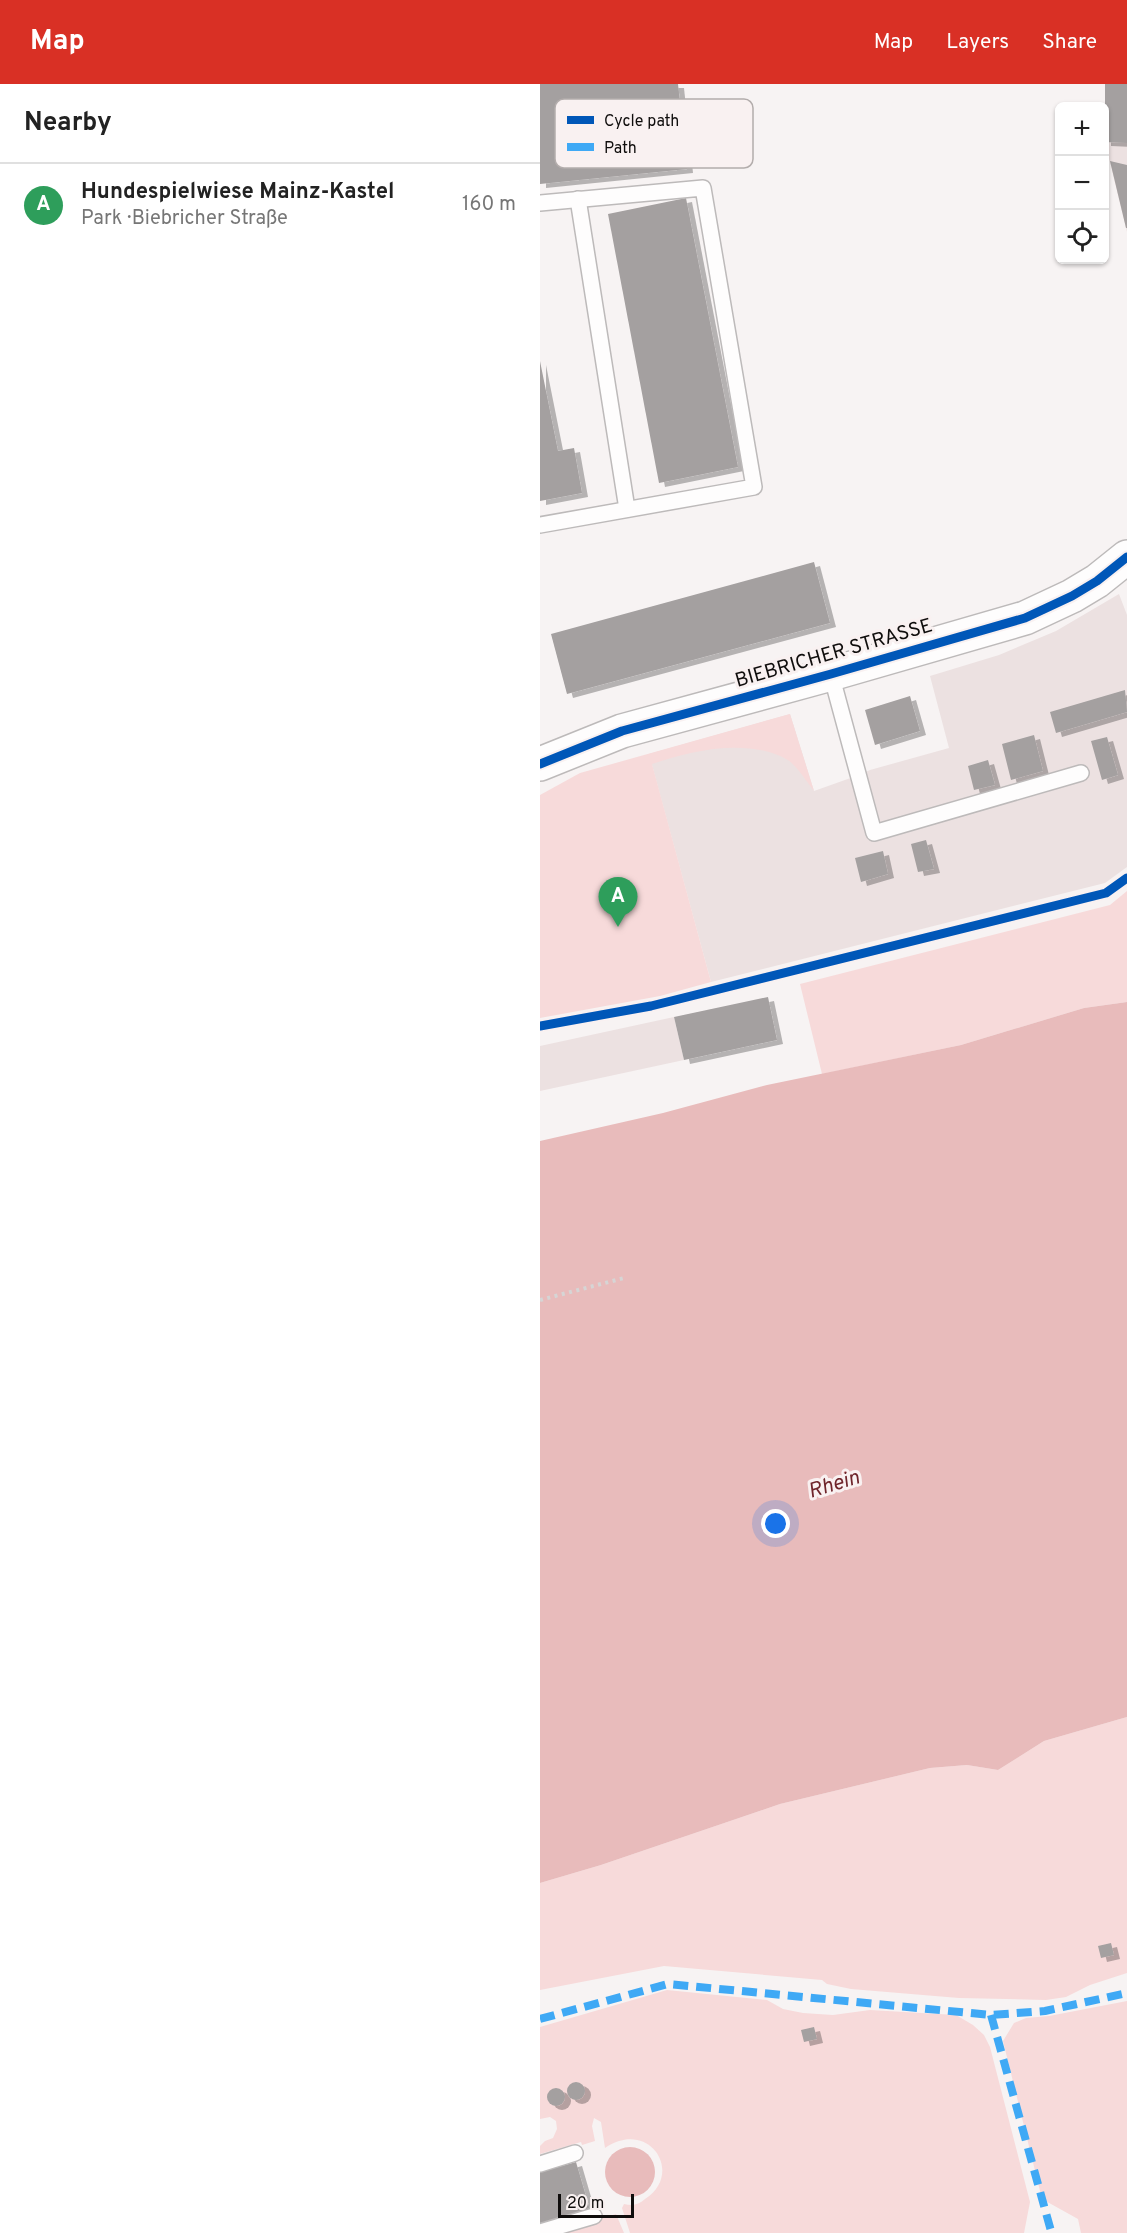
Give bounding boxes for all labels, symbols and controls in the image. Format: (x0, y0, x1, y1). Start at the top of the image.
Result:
text: Map (30, 24, 85, 60)
text: Map (874, 29, 913, 56)
text: Layers (946, 29, 1009, 56)
text: Share (1042, 29, 1097, 56)
legend (555, 99, 753, 168)
map controls (1055, 102, 1109, 264)
button: + (1055, 102, 1109, 156)
text: Nearby (24, 107, 112, 140)
text: Cycle path (604, 112, 679, 132)
text: Path (604, 139, 637, 159)
button: − (1055, 156, 1109, 210)
text: Hundespielwiese Mainz-Kastel (81, 179, 394, 206)
text: A (36, 192, 51, 218)
text: 160 m (462, 192, 516, 218)
text: Park · Biebricher Straße (81, 206, 288, 232)
button: locate (1055, 210, 1109, 264)
street label: BIEBRICHER STRASSE (732, 613, 936, 695)
pin: A (598, 878, 638, 927)
water label: Rhein (805, 1464, 863, 1506)
your location (761, 1509, 790, 1538)
scale bar (558, 2191, 634, 2218)
text: 20 m (567, 2194, 604, 2214)

